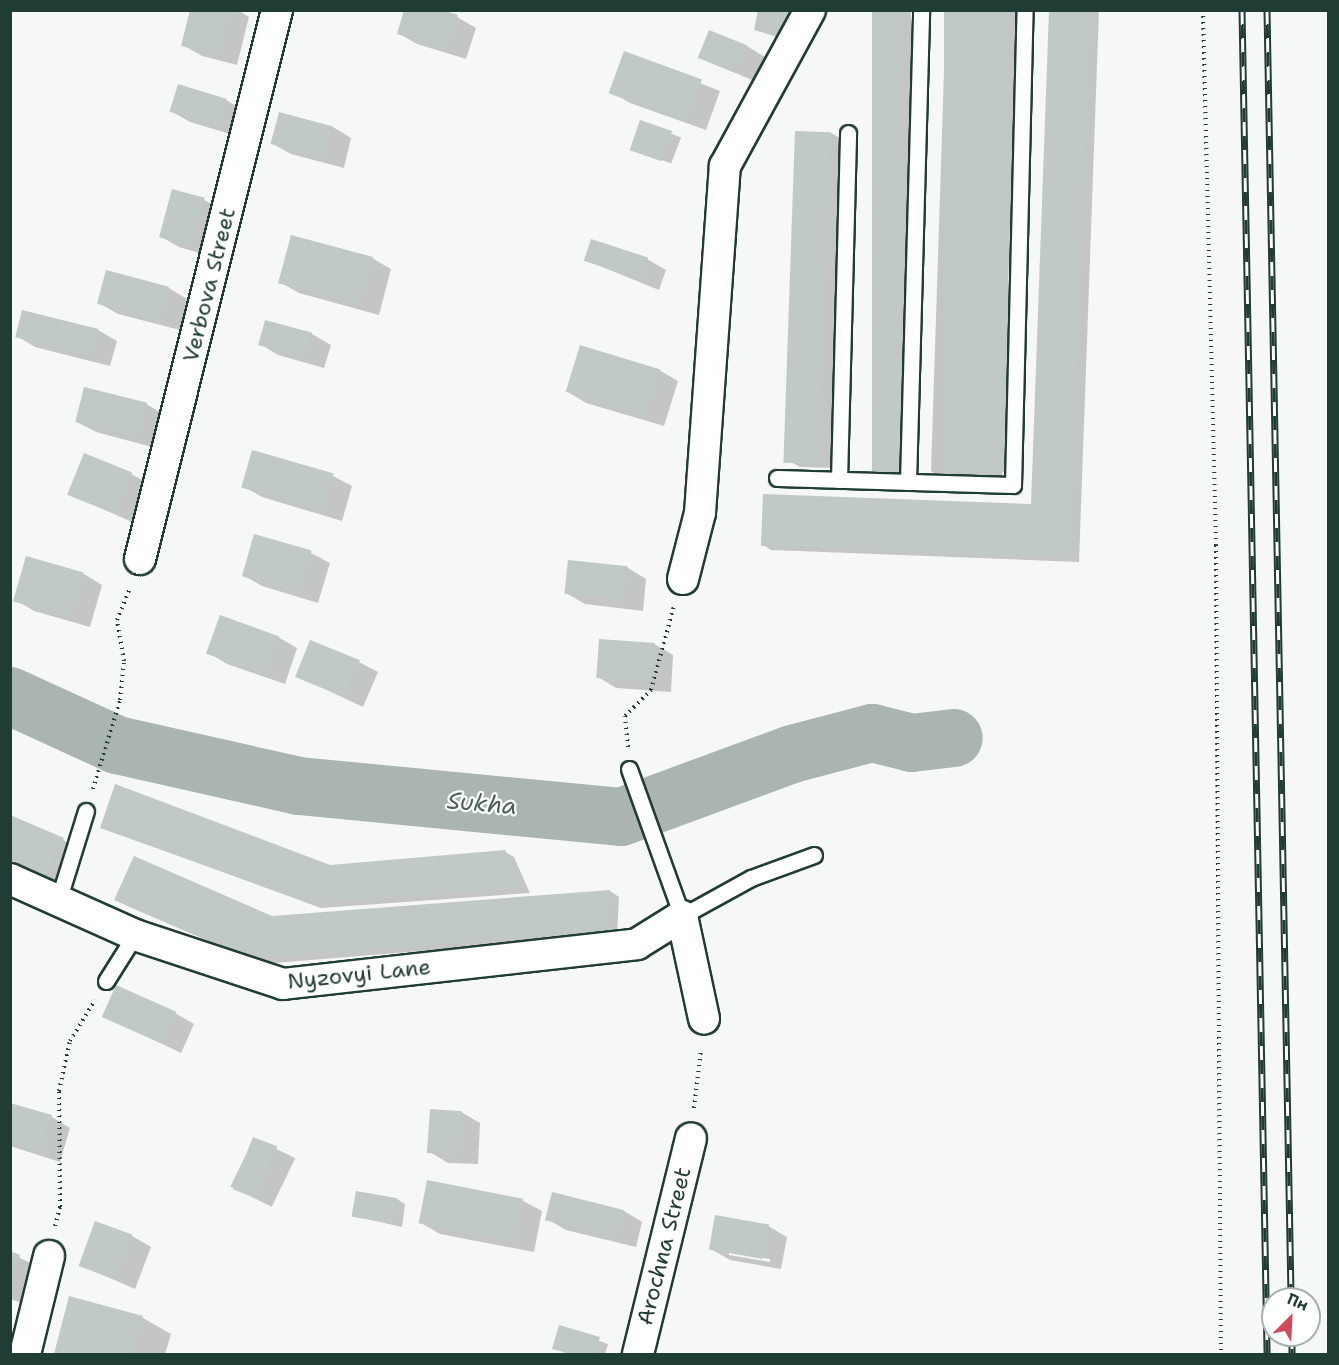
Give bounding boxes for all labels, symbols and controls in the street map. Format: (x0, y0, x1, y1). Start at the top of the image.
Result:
street label: Verbova Street (177, 205, 241, 365)
water label: Sukha (446, 787, 518, 821)
street label: Nyzovyi Lane (286, 953, 432, 995)
street label: Arochna Street (632, 1164, 696, 1328)
north arrow (1261, 1287, 1321, 1347)
text: Пн (1284, 1288, 1312, 1316)

